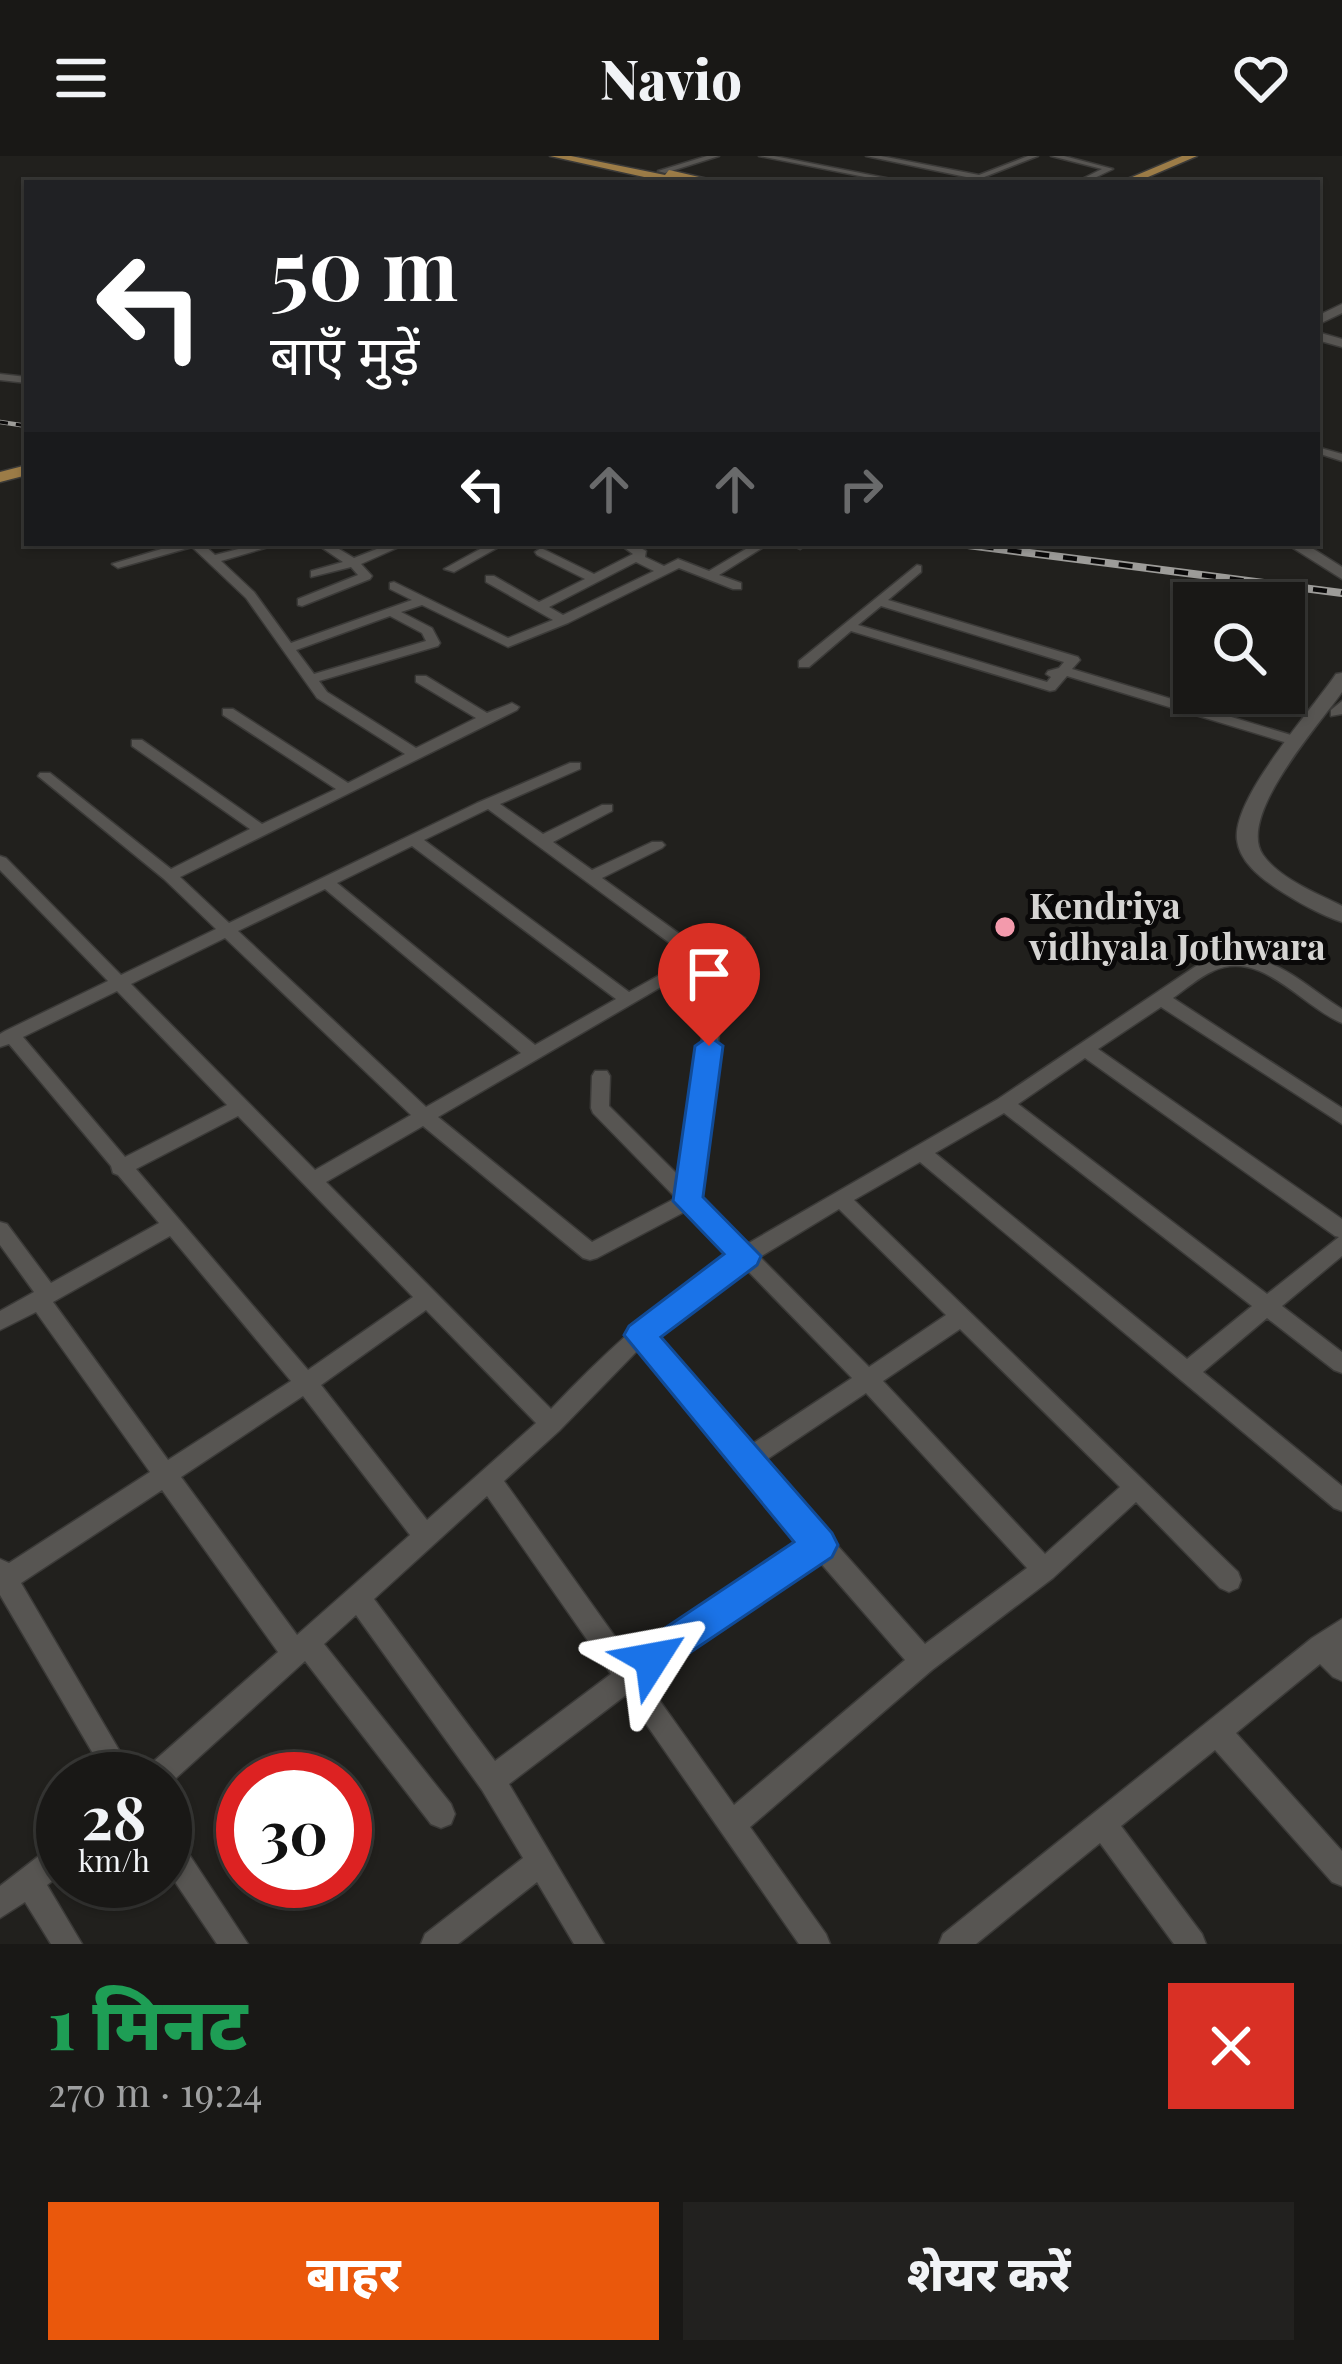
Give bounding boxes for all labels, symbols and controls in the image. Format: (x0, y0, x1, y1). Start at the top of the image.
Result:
text: Navio (600, 42, 742, 114)
icon: menu (48, 45, 114, 111)
icon: heart (1228, 45, 1294, 111)
text: 50 m (270, 210, 458, 322)
icon: left (72, 228, 228, 384)
text: बाएँ मुड़ें (270, 317, 419, 389)
icon: left (450, 456, 516, 522)
icon: ahead (576, 456, 642, 522)
icon: ahead (702, 456, 768, 522)
icon: right (828, 456, 894, 522)
map controls (1173, 582, 1305, 714)
button: search (1173, 582, 1305, 714)
place label: Kendriya vidhyala Jothwara (1028, 880, 1326, 969)
marker: Kendriya vidhyala Jothwara (992, 914, 1018, 940)
pin (658, 923, 760, 1046)
icon: arrive (676, 941, 742, 1007)
position arrow (589, 1596, 715, 1722)
speed limit sign: 30 (216, 1752, 372, 1908)
text: 28 (81, 1775, 147, 1855)
text: km/h (78, 1840, 150, 1880)
text: 1 मिनट (48, 1972, 247, 2068)
button: close (1168, 1983, 1294, 2109)
text: 270 m · 19:24 (48, 2065, 263, 2117)
button: बाहर (48, 2202, 659, 2340)
button: शेयर करें (683, 2202, 1294, 2340)

